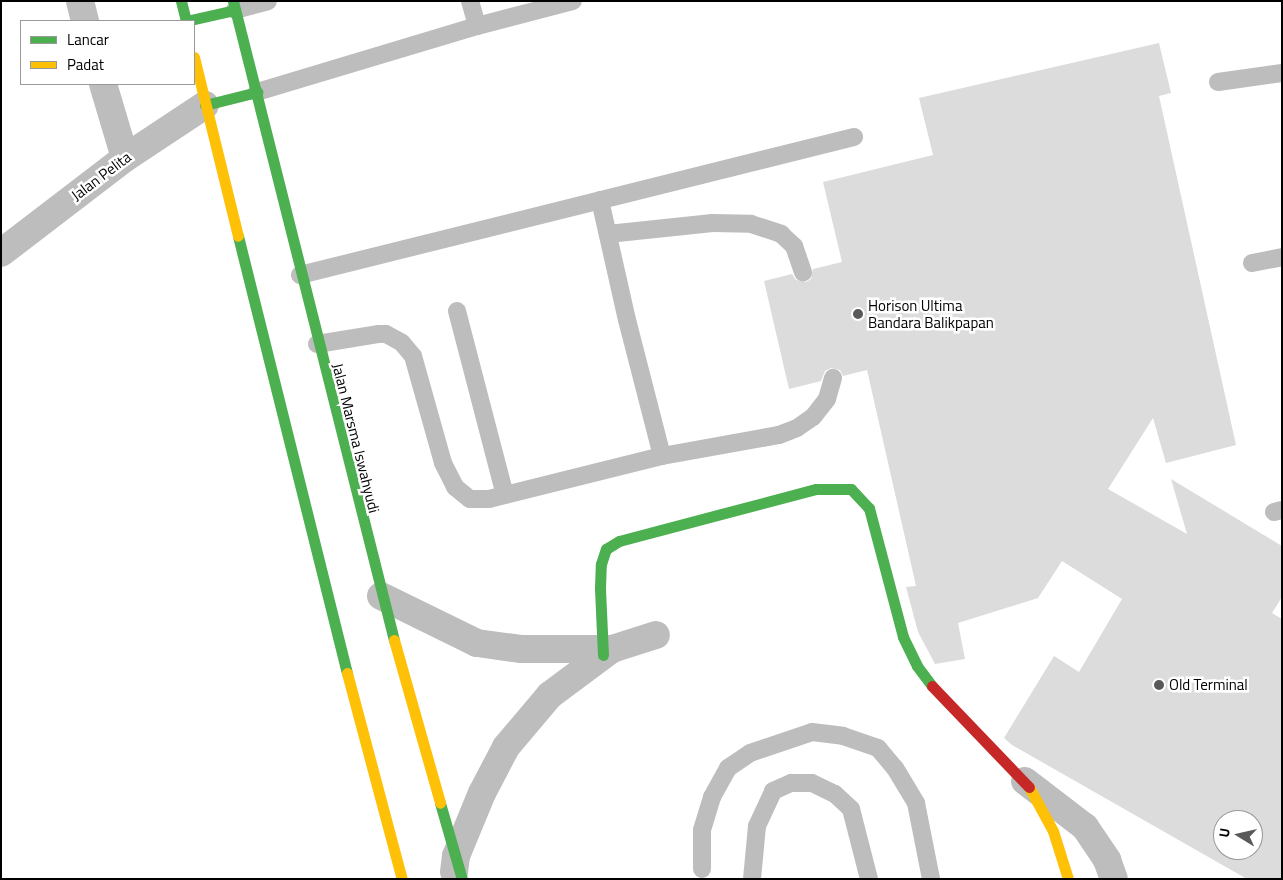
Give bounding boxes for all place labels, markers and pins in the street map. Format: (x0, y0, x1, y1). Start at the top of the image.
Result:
place label: Horison Ultima Bandara Balikpapan (868, 296, 994, 331)
marker: Horison Ultima Bandara Balikpapan (852, 308, 864, 320)
place label: Old Terminal (1169, 676, 1248, 694)
marker: Old Terminal (1153, 679, 1165, 691)

